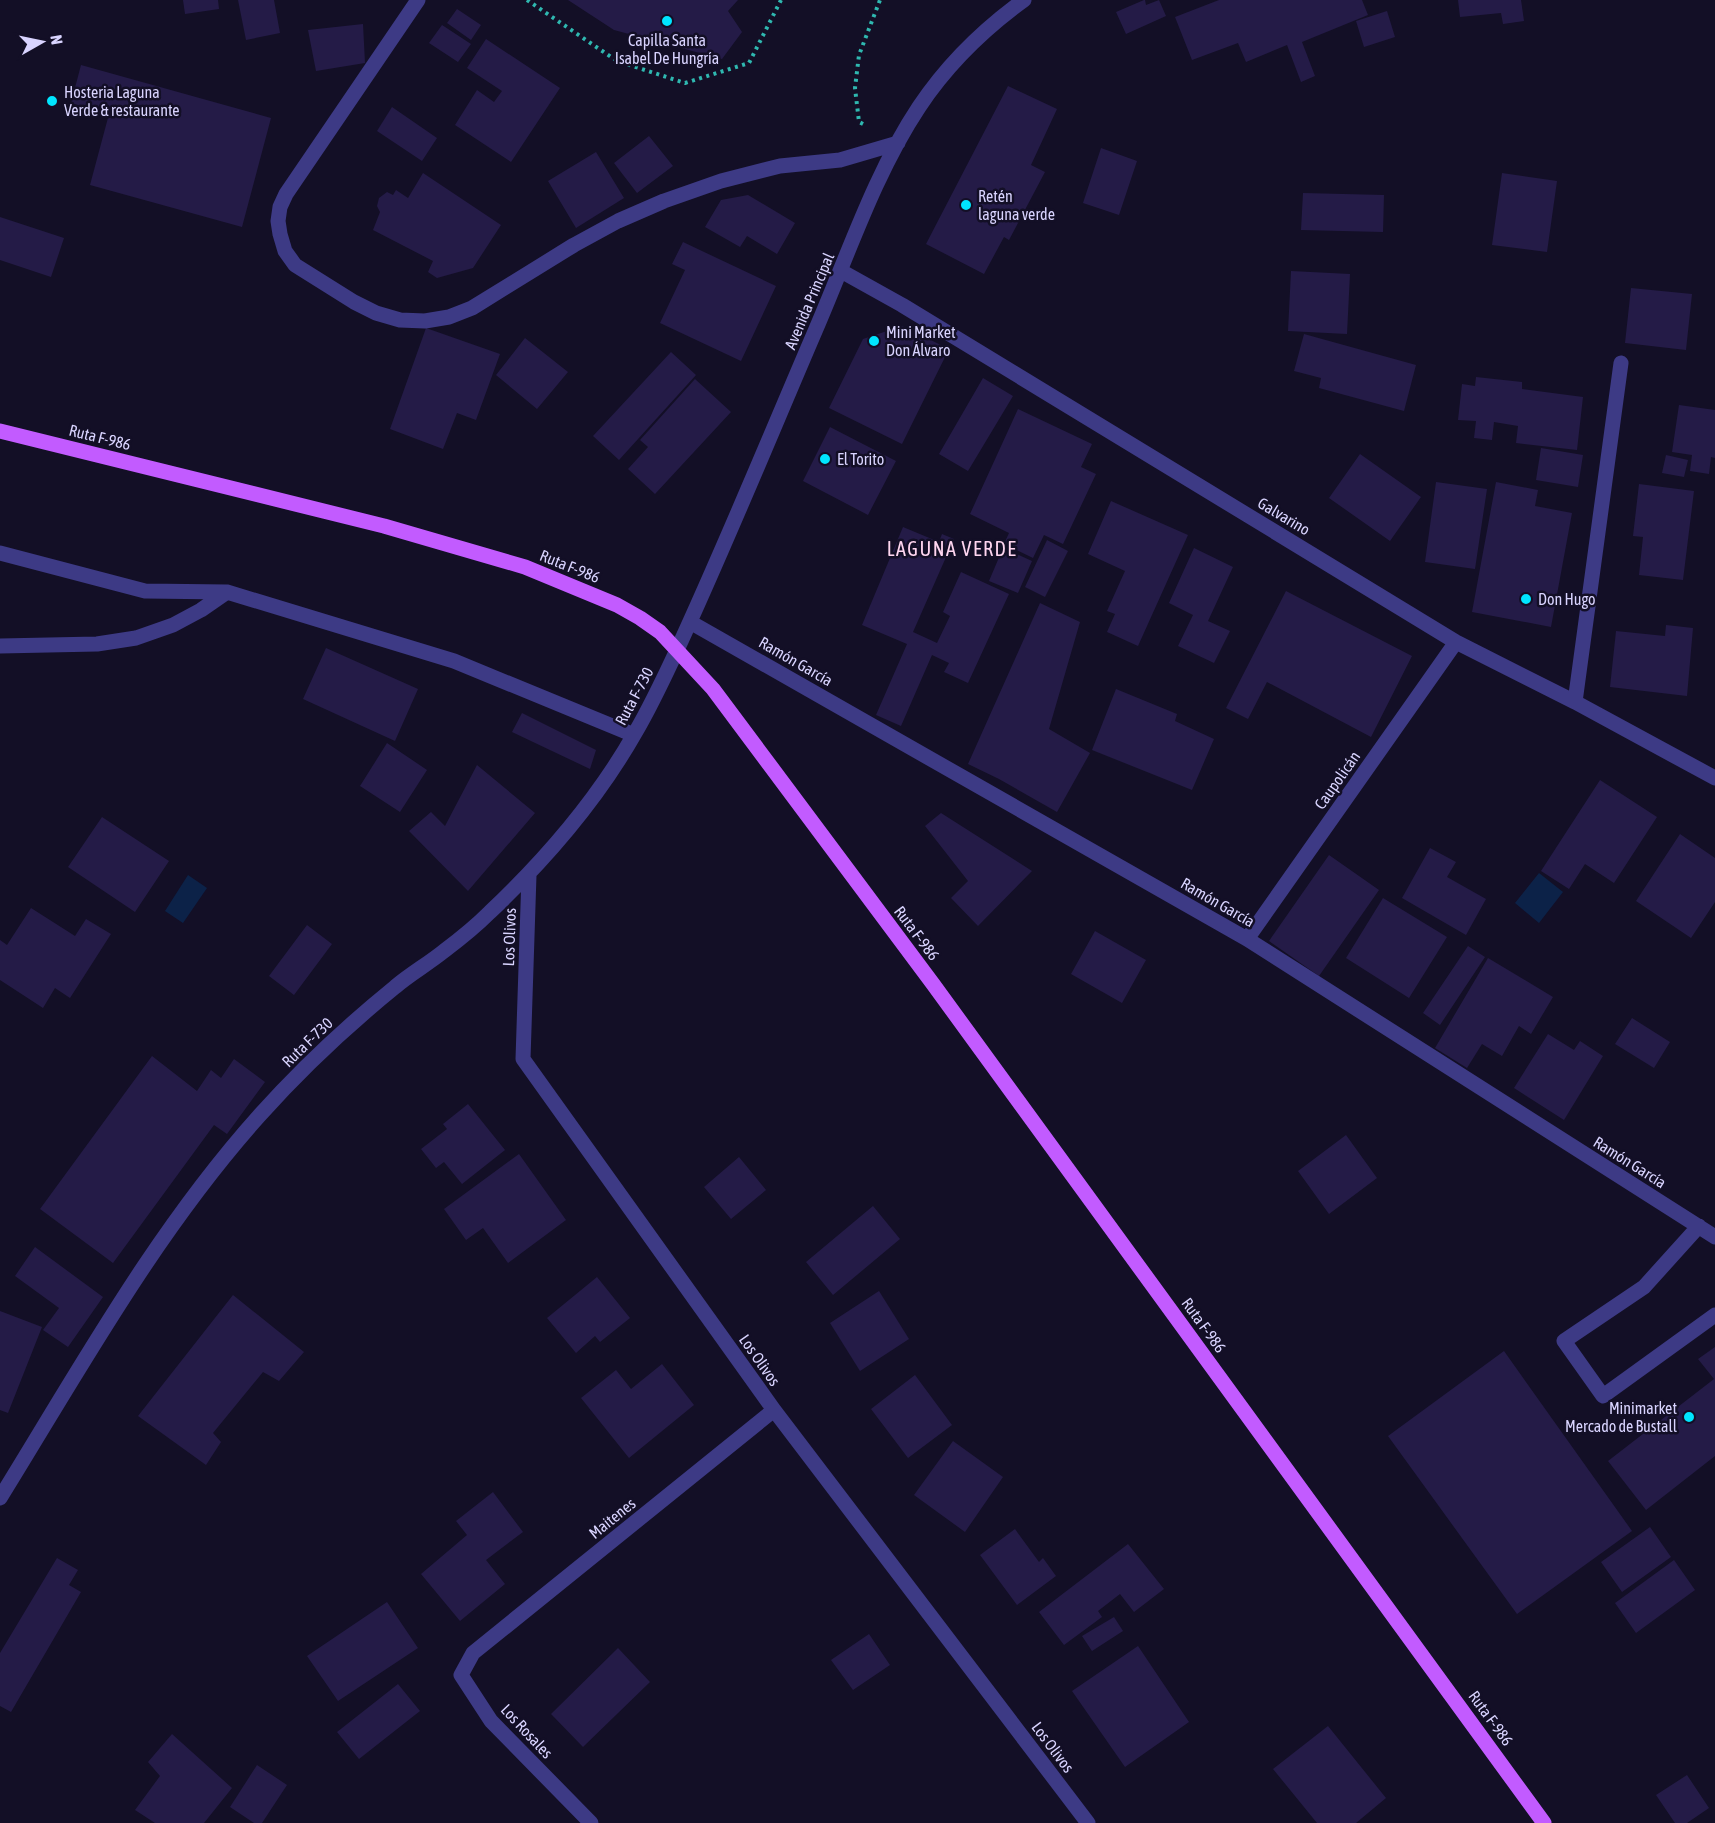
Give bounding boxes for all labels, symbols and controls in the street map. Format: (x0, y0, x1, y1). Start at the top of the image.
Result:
north arrow (12, 12, 72, 72)
marker: Capilla Santa Isabel De Hungría (660, 14, 674, 28)
place label: Capilla Santa Isabel De Hungría (615, 31, 719, 68)
text: N (47, 34, 66, 46)
place label: Hosteria Laguna Verde & restaurante (64, 83, 180, 119)
marker: Hosteria Laguna Verde & restaurante (45, 94, 59, 108)
place label: Retén laguna verde (978, 187, 1055, 224)
marker: Retén laguna verde (959, 198, 973, 212)
street label: Avenida Principal (781, 249, 839, 352)
place label: Mini Market Don Álvaro (886, 323, 956, 359)
marker: Mini Market Don Álvaro (867, 334, 881, 348)
street label: Ruta F-986 (67, 421, 133, 453)
place label: El Torito (837, 450, 884, 468)
marker: El Torito (818, 452, 832, 466)
street label: Galvarino (1255, 493, 1313, 539)
district label: LAGUNA VERDE (887, 537, 1017, 560)
street label: Ruta F-986 (537, 546, 603, 586)
place label: Don Hugo (1538, 590, 1596, 609)
marker: Don Hugo (1519, 592, 1533, 606)
street label: Ramón García (756, 633, 836, 689)
street label: Ruta F-730 (611, 664, 657, 728)
street label: Caupolicán (1311, 748, 1364, 813)
street label: Ramón García (1178, 874, 1258, 930)
street label: Ruta F-986 (891, 902, 943, 964)
street label: Los Olivos (499, 907, 519, 967)
street label: Ruta F-730 (278, 1014, 336, 1070)
street label: Ramón García (1590, 1133, 1670, 1191)
street label: Ruta F-986 (1178, 1294, 1230, 1356)
street label: Los Olivos (736, 1331, 784, 1389)
place label: Minimarket Mercado de Bustall (1565, 1399, 1678, 1435)
marker: Minimarket Mercado de Bustall (1682, 1410, 1696, 1424)
street label: Maitenes (585, 1494, 639, 1542)
street label: Ruta F-986 (1465, 1687, 1517, 1749)
street label: Los Rosales (498, 1700, 557, 1762)
street label: Los Olivos (1028, 1718, 1078, 1776)

